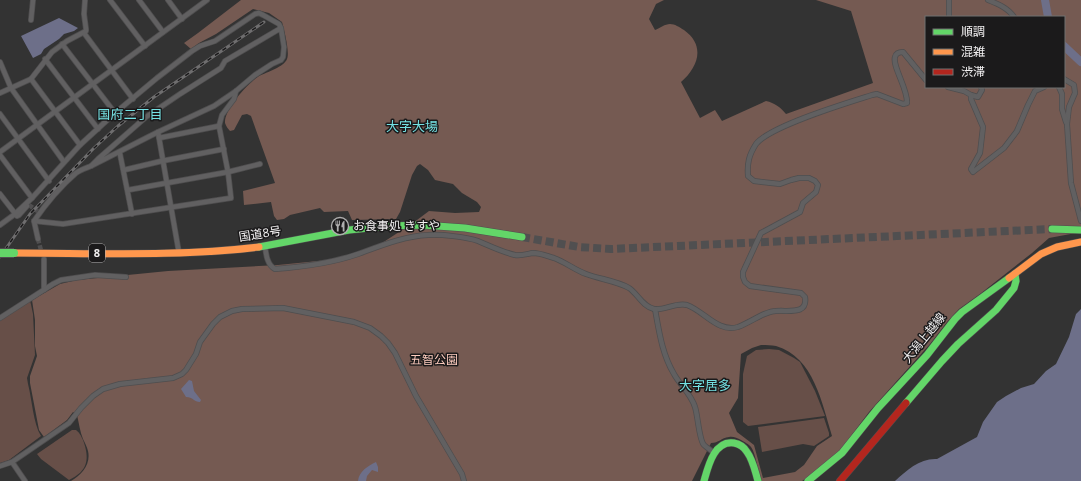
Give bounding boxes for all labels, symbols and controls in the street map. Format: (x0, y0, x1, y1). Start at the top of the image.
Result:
legend (925, 16, 1065, 88)
text: 順調 (961, 23, 985, 40)
text: 混雑 (961, 43, 985, 60)
text: 渋滞 (961, 63, 985, 80)
district label: 国府二丁目 (97, 105, 163, 123)
district label: 大字大場 (386, 117, 438, 135)
restaurant icon: お食事処 きすや (330, 216, 350, 236)
place label: お食事処 きすや (353, 217, 440, 234)
street label: 国道8号 (237, 222, 282, 245)
road number: 8 (89, 244, 105, 262)
street label: 大潟上越線 (898, 309, 949, 366)
park label: 五智公園 (410, 351, 458, 368)
district label: 大字居多 (679, 376, 731, 394)

